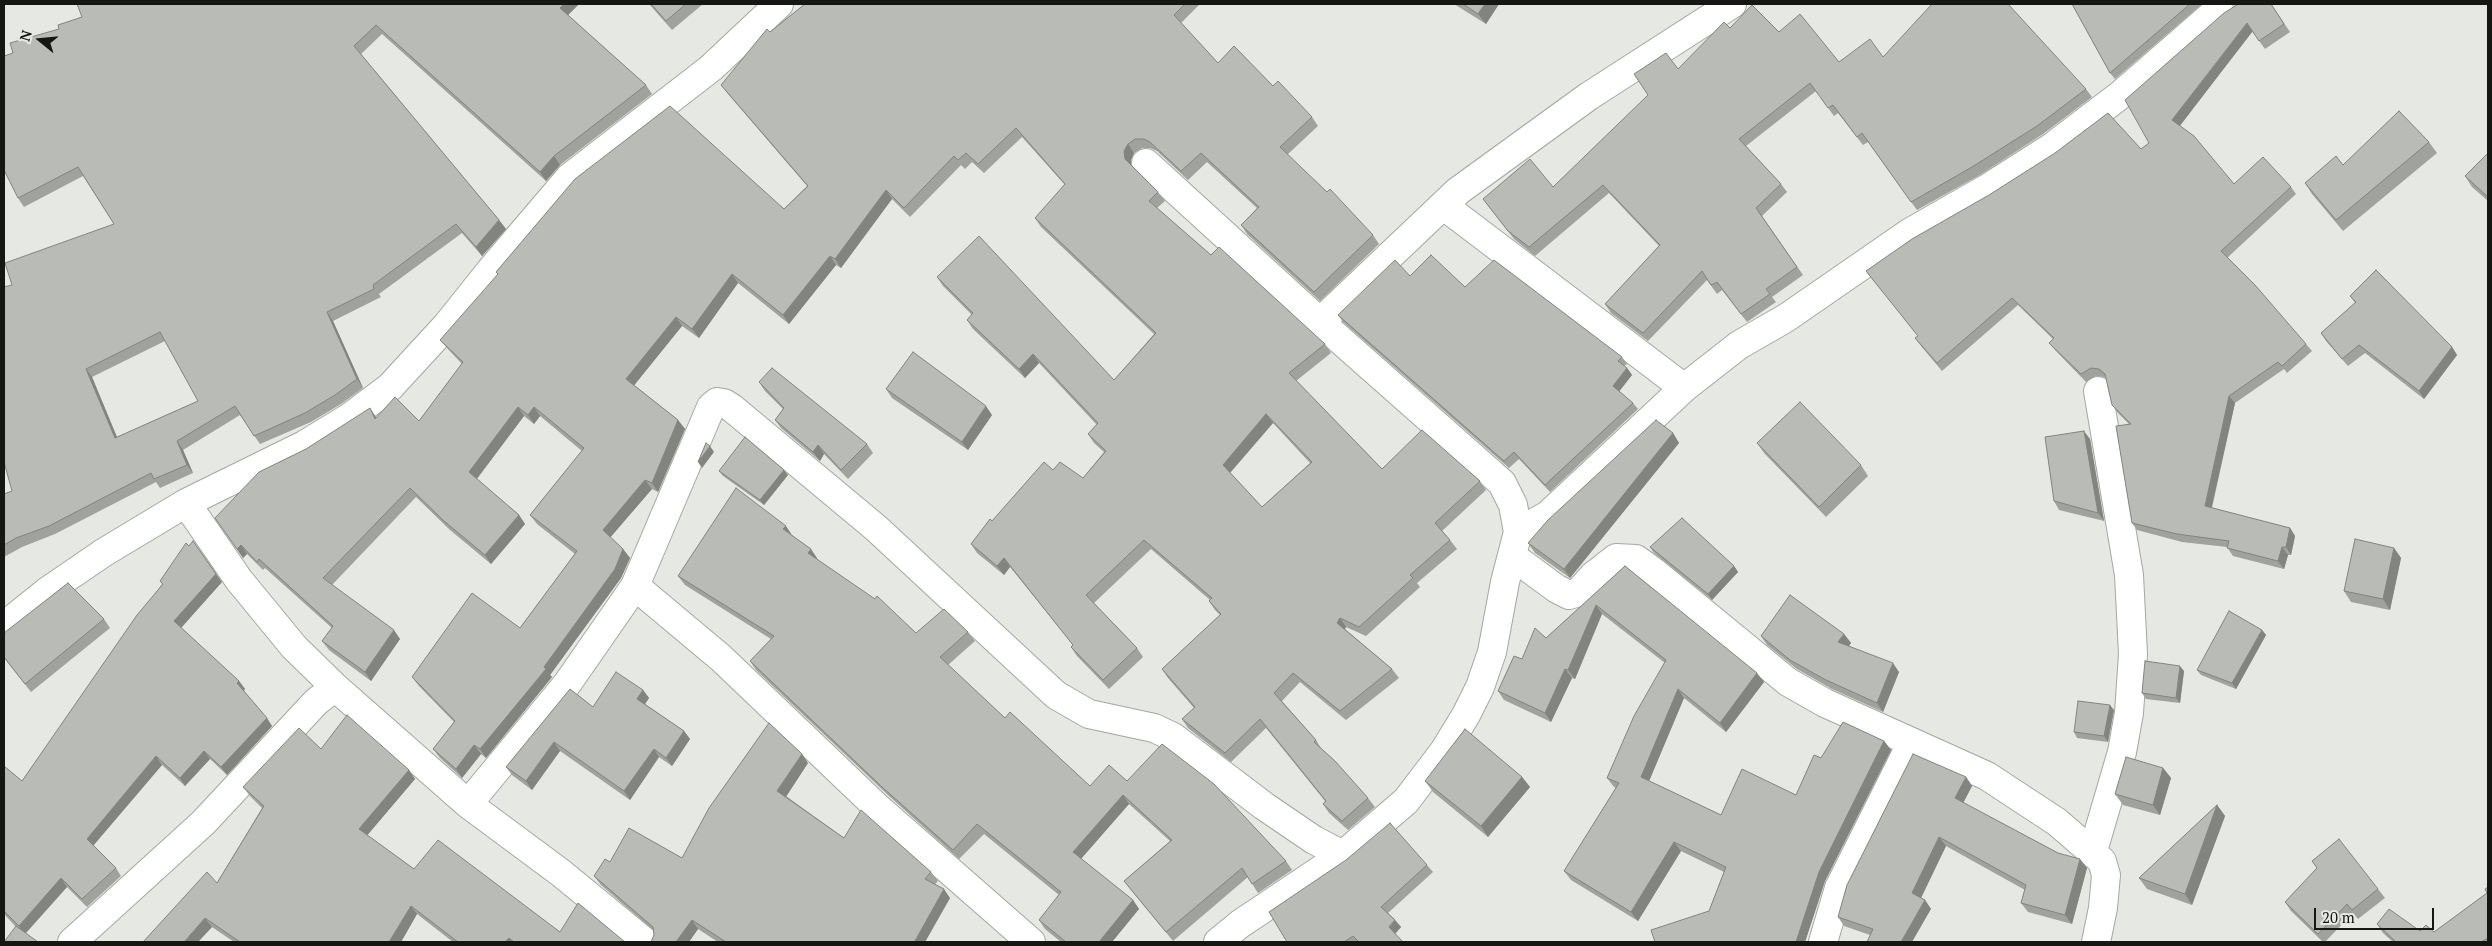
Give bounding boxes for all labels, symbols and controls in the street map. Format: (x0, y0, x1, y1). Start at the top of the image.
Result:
north arrow (15, 15, 65, 65)
text: N (15, 28, 36, 43)
scale bar (2317, 898, 2437, 930)
text: 20 m (2322, 907, 2355, 927)

